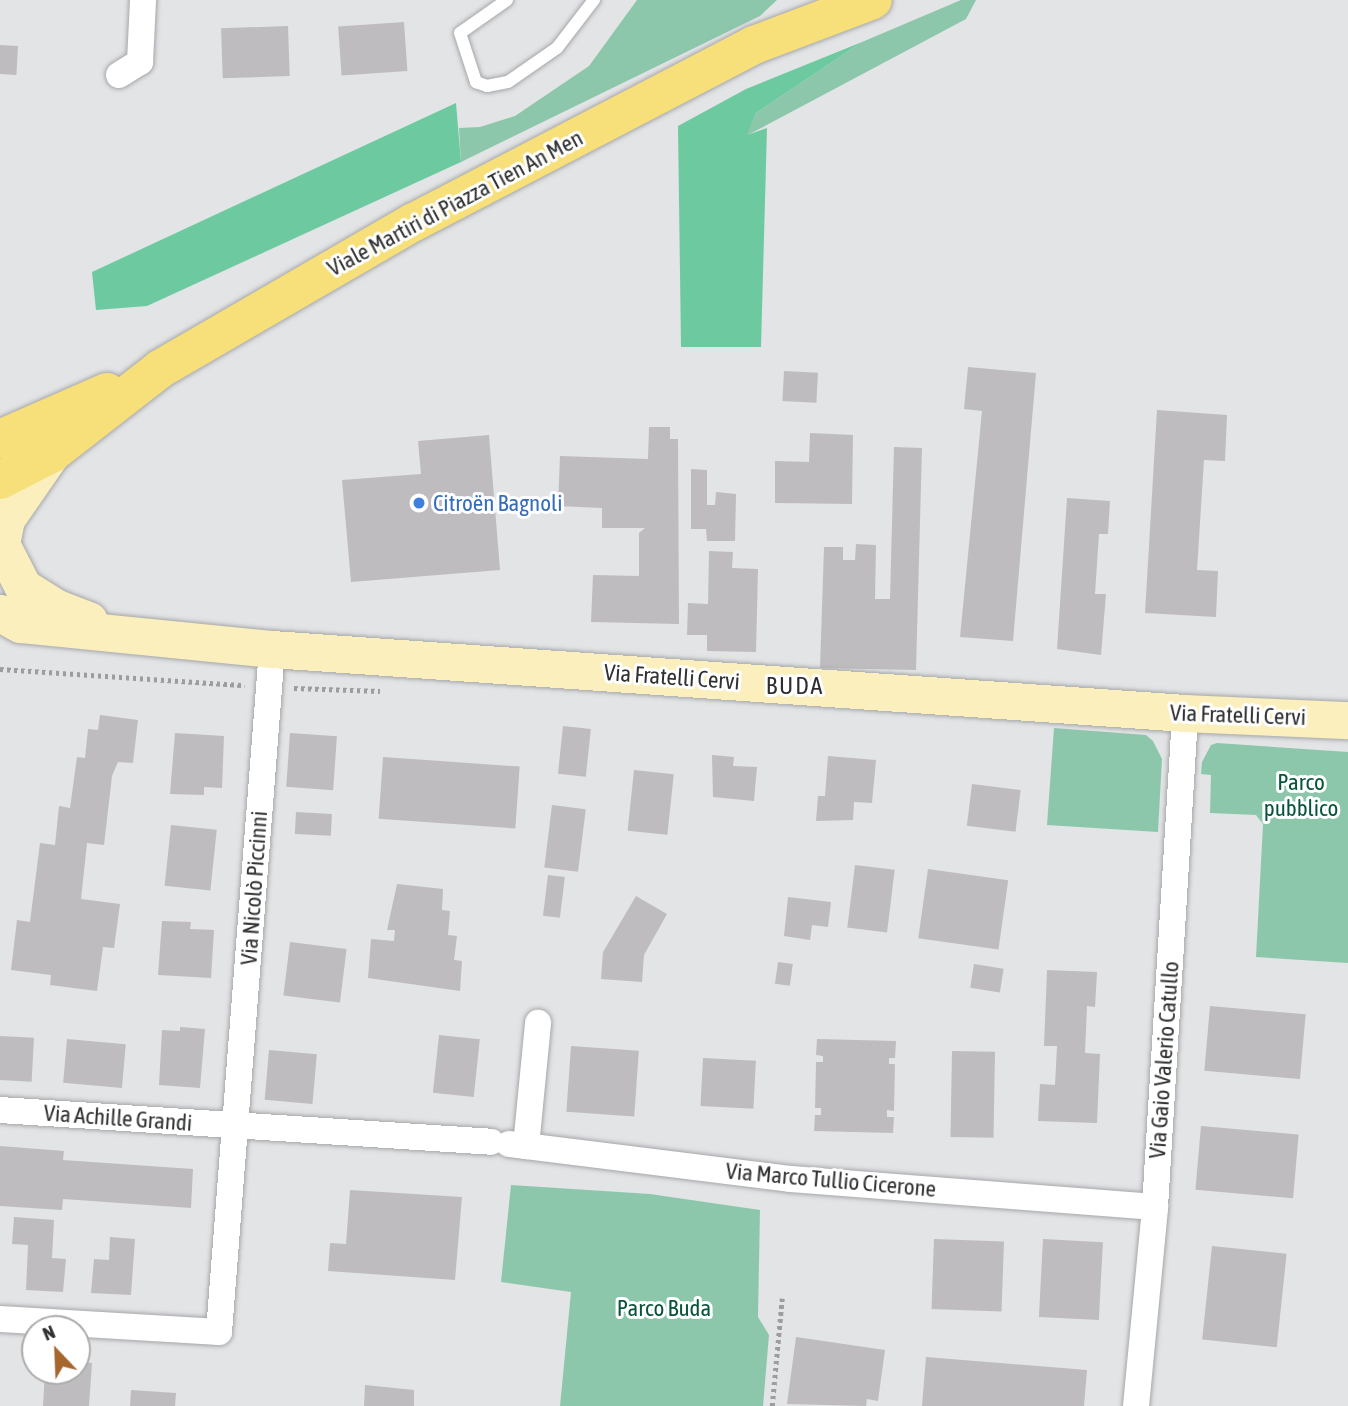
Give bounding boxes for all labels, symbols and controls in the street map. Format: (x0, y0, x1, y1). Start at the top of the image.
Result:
street label: Viale Martiri di Piazza Tien An Men (323, 124, 587, 282)
place label: Citroën Bagnoli (433, 489, 562, 517)
marker: Citroën Bagnoli (411, 495, 427, 511)
street label: Via Fratelli Cervi (603, 658, 741, 696)
district label: BUDA (766, 672, 824, 700)
street label: Via Fratelli Cervi (1170, 699, 1306, 731)
park label: Parco pubblico (1264, 768, 1338, 822)
street label: Via Nicolò Piccinni (235, 810, 273, 966)
street label: Via Gaio Valerio Catullo (1143, 960, 1185, 1160)
street label: Via Achille Grandi (43, 1099, 193, 1137)
street label: Via Marco Tullio Cicerone (725, 1157, 937, 1203)
park label: Parco Buda (617, 1294, 711, 1322)
north arrow (21, 1315, 91, 1385)
text: N (39, 1320, 58, 1345)

